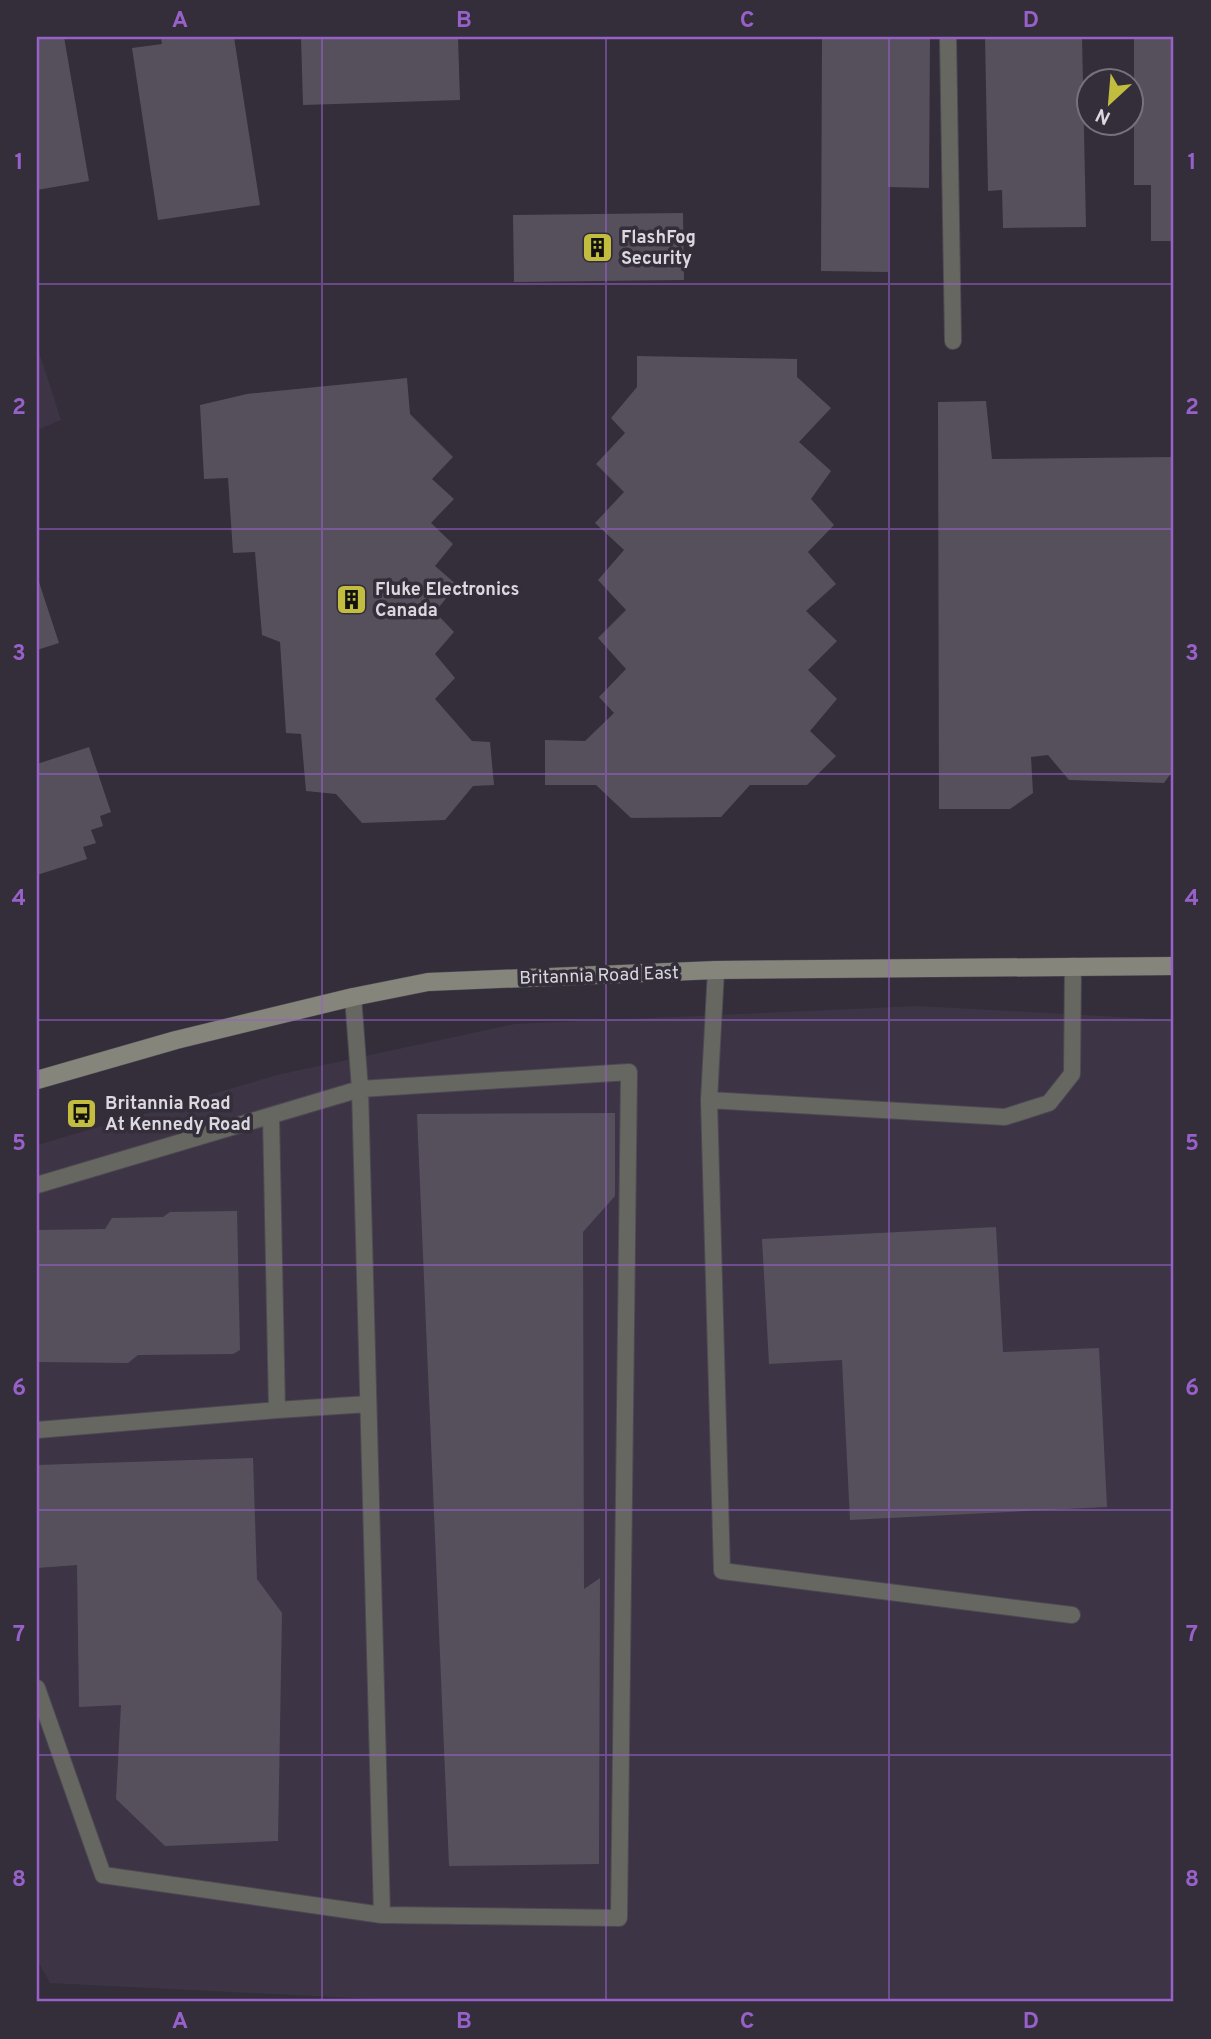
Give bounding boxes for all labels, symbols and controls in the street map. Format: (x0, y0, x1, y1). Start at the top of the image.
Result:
text: A (172, 7, 188, 36)
text: B (456, 7, 472, 36)
text: C (740, 7, 754, 36)
text: D (1023, 7, 1039, 36)
north arrow (1074, 66, 1144, 136)
text: N (1092, 102, 1115, 129)
text: 1 (14, 149, 24, 178)
text: 1 (1187, 149, 1197, 178)
place label: FlashFog Security (621, 227, 696, 271)
building icon: FlashFog Security (581, 230, 615, 264)
text: 2 (12, 394, 26, 423)
text: 2 (1185, 394, 1199, 423)
place label: Fluke Electronics Canada (375, 579, 519, 623)
building icon: Fluke Electronics Canada (335, 582, 369, 616)
text: 3 (12, 640, 26, 669)
text: 3 (1185, 640, 1199, 669)
text: 4 (12, 885, 26, 914)
text: 4 (1185, 885, 1199, 914)
street label: Britannia Road East (519, 962, 679, 991)
place label: Britannia Road At Kennedy Road (105, 1093, 251, 1137)
bus stop icon: Britannia Road At Kennedy Road (65, 1096, 99, 1130)
text: 5 (12, 1130, 26, 1159)
text: 5 (1185, 1130, 1199, 1159)
text: 6 (12, 1375, 26, 1404)
text: 6 (1185, 1375, 1199, 1404)
text: 7 (13, 1621, 25, 1650)
text: 7 (1186, 1621, 1198, 1650)
text: 8 (12, 1866, 26, 1895)
text: 8 (1185, 1866, 1199, 1895)
text: A (172, 2008, 188, 2037)
text: B (456, 2008, 472, 2037)
text: C (740, 2008, 754, 2037)
text: D (1023, 2008, 1039, 2037)

